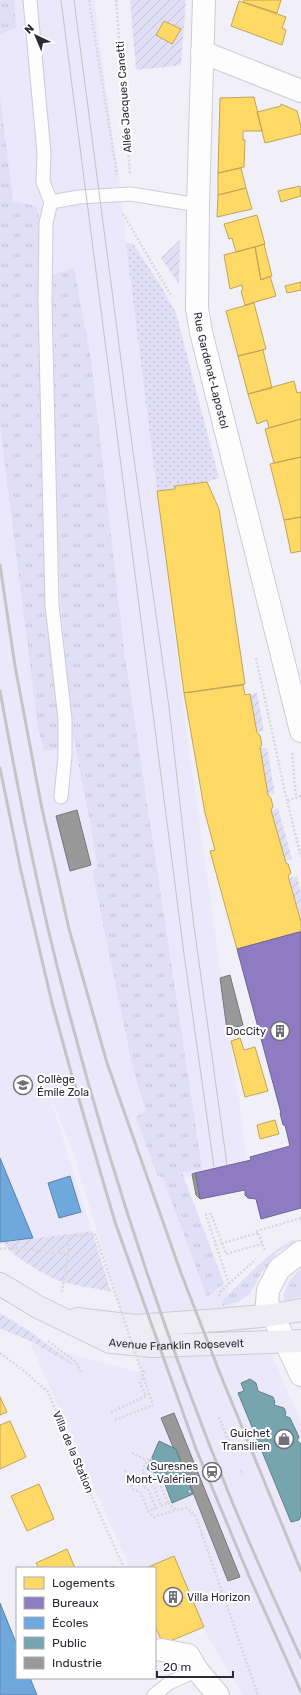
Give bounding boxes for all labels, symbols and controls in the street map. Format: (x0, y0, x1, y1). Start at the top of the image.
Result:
north arrow (16, 16, 56, 56)
text: N (22, 22, 37, 37)
street label: Allée Jacques Canetti (114, 41, 134, 153)
street label: Rue Gardenat-Lapostol (191, 311, 231, 430)
building icon: DocCity (269, 1020, 291, 1042)
place label: DocCity (226, 1025, 266, 1038)
place label: Collège Émile Zola (37, 1073, 89, 1099)
school or university icon: Collège Émile Zola (12, 1074, 34, 1096)
street label: Avenue Franklin Roosevelt (108, 1335, 245, 1353)
street label: Villa de la Station (50, 1409, 96, 1495)
place label: Guichet Transilien (221, 1427, 271, 1453)
shop icon: Guichet Transilien (273, 1428, 295, 1450)
place label: Suresnes Mont-Valérien (126, 1460, 198, 1486)
station icon: Suresnes Mont-Valérien (201, 1461, 223, 1483)
legend (16, 1567, 156, 1679)
text: Logements (52, 1576, 115, 1590)
building icon: Villa Horizon (162, 1586, 184, 1608)
place label: Villa Horizon (187, 1591, 250, 1604)
text: Bureaux (52, 1596, 99, 1610)
text: Écoles (52, 1616, 88, 1630)
text: Public (52, 1636, 87, 1650)
scale bar (157, 1653, 233, 1679)
text: Industrie (52, 1656, 102, 1670)
text: 20 m (163, 1660, 191, 1674)

